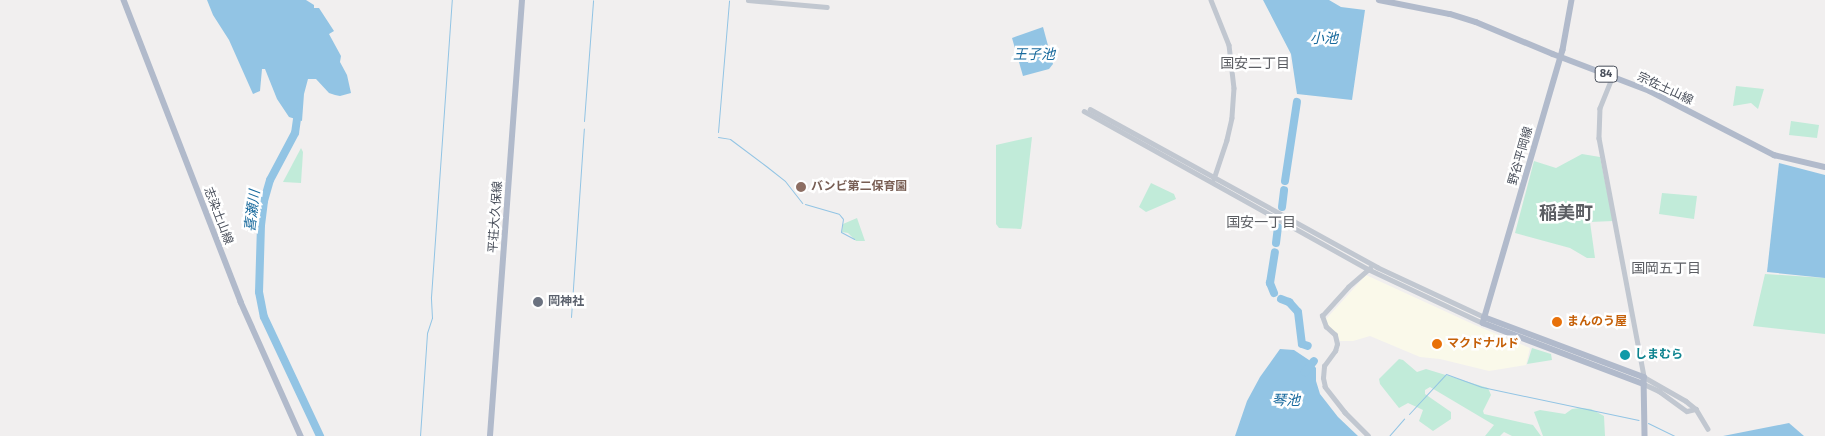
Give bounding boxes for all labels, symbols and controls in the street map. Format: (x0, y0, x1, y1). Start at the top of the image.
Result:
water label: 小池 (1310, 31, 1338, 47)
water label: 王子池 (1013, 47, 1055, 63)
district label: 国安二丁目 (1220, 56, 1290, 72)
road number: 84 (1594, 66, 1618, 82)
street label: 宗佐土山線 (1635, 70, 1695, 108)
street label: 野谷平岡線 (1506, 125, 1536, 187)
place label: バンビ第二保育園 (811, 180, 907, 194)
street label: 平荘大久保線 (486, 181, 506, 253)
marker: バンビ第二保育園 (795, 181, 807, 193)
street label: 志染土山線 (201, 185, 235, 247)
water label: 喜瀬川 (242, 189, 264, 233)
district label: 稲美町 (1539, 202, 1593, 224)
district label: 国安一丁目 (1226, 215, 1296, 231)
district label: 国岡五丁目 (1631, 261, 1701, 277)
place label: 岡神社 (548, 295, 584, 309)
marker: 岡神社 (532, 296, 544, 308)
place label: まんのう屋 (1567, 315, 1627, 329)
marker: まんのう屋 (1551, 316, 1563, 328)
place label: マクドナルド (1447, 337, 1519, 351)
marker: マクドナルド (1431, 338, 1443, 350)
place label: しまむら (1635, 348, 1683, 362)
marker: しまむら (1619, 349, 1631, 361)
water label: 琴池 (1272, 393, 1300, 409)

